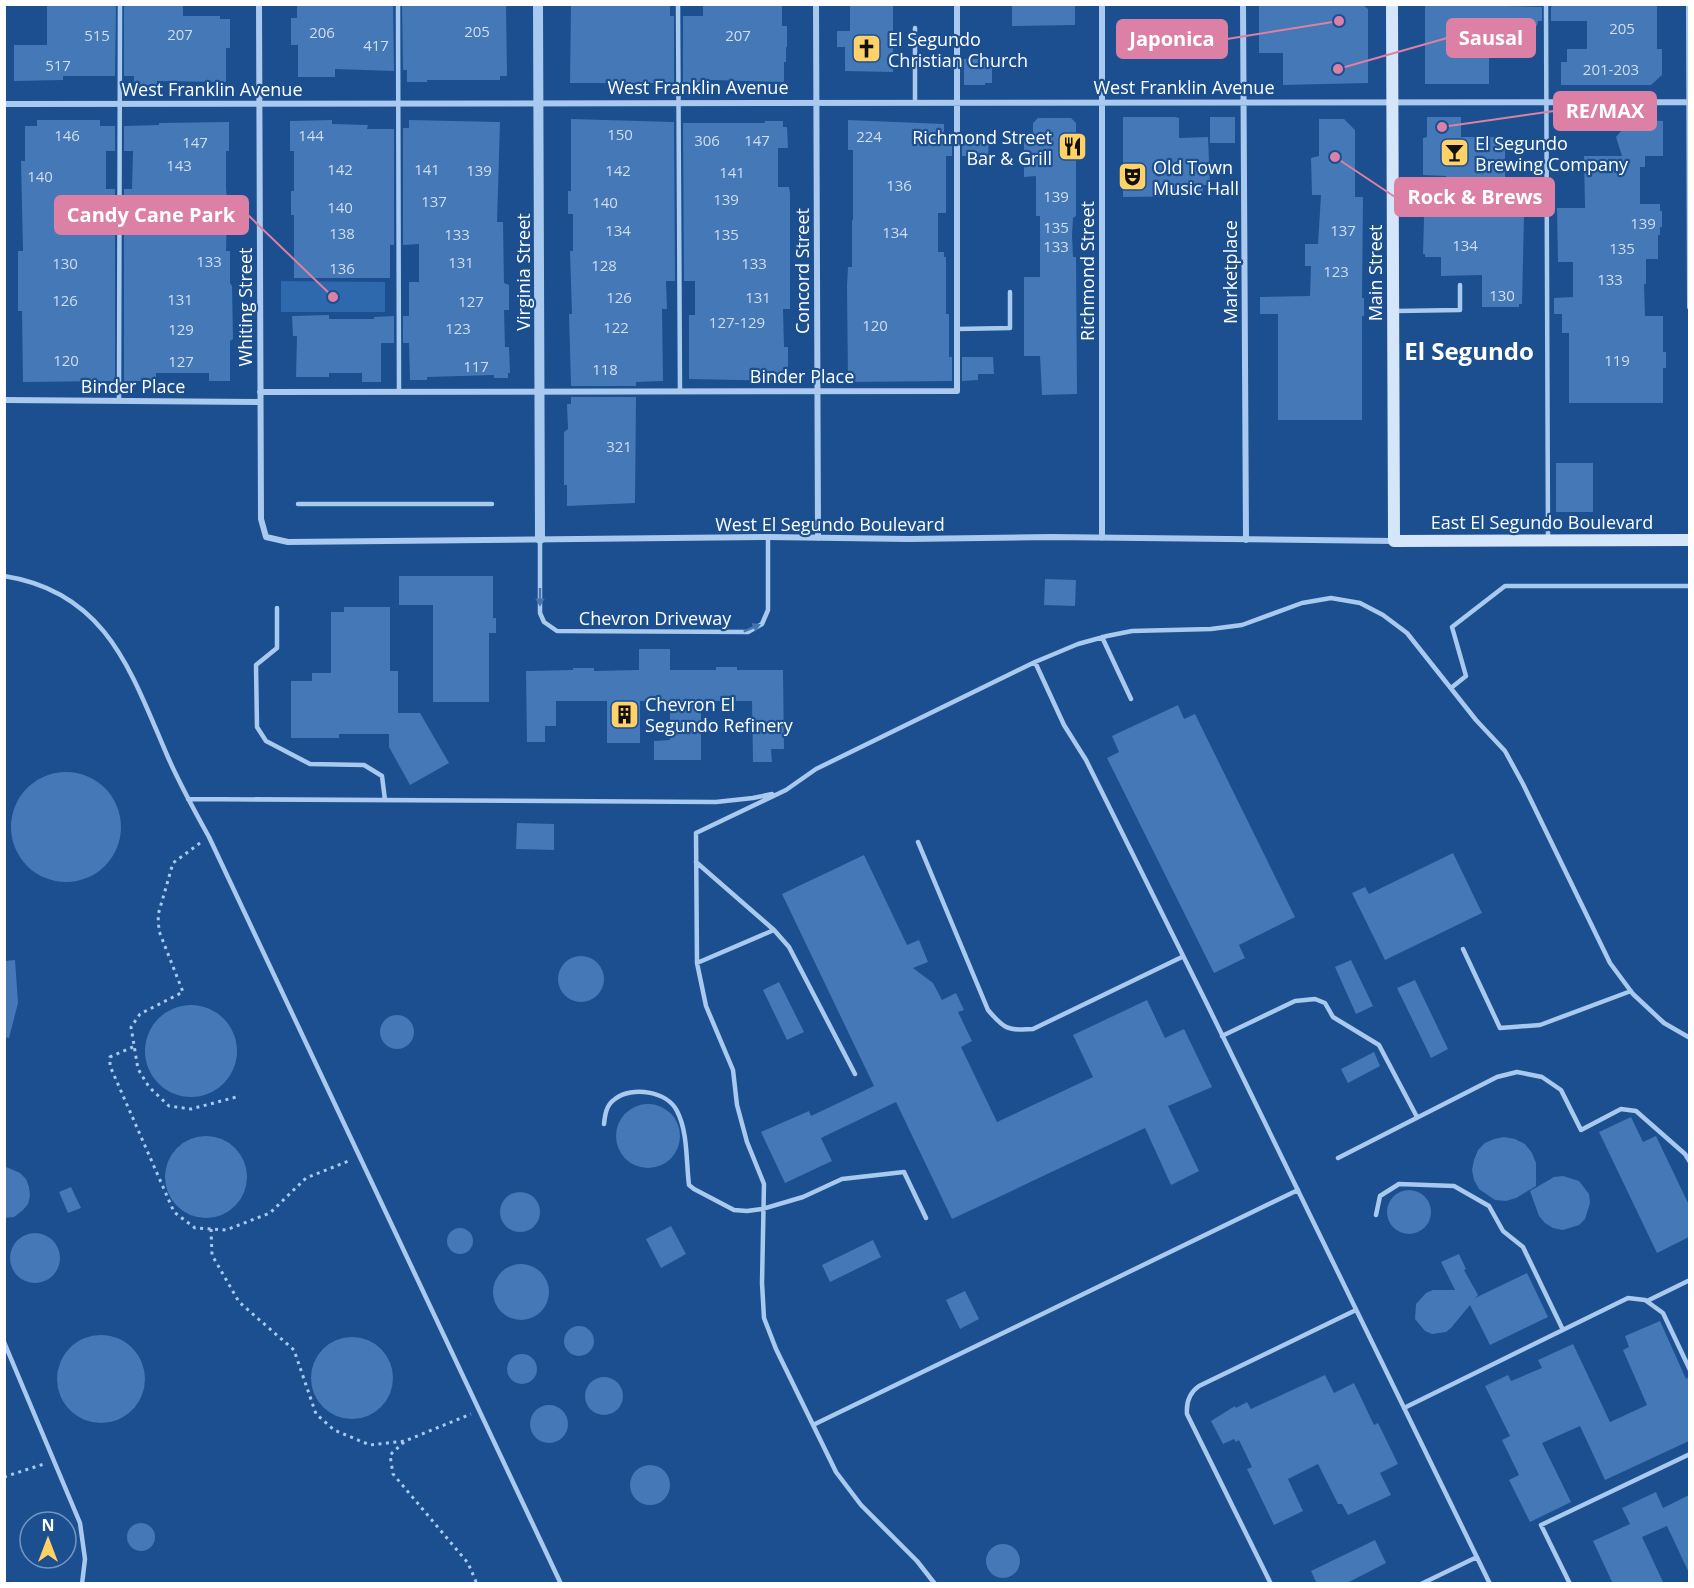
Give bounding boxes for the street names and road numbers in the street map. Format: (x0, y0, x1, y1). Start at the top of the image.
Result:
street label: West Franklin Avenue (607, 75, 789, 99)
street label: West Franklin Avenue (1093, 75, 1275, 99)
street label: West Franklin Avenue (121, 77, 303, 101)
street label: Richmond Street (1075, 201, 1099, 341)
street label: Concord Street (790, 208, 814, 334)
street label: Virginia Street (511, 213, 535, 331)
street label: Marketplace (1218, 220, 1242, 324)
street label: Main Street (1363, 225, 1387, 321)
street label: Whiting Street (233, 248, 257, 366)
street label: Binder Place (750, 364, 854, 388)
street label: Binder Place (81, 374, 185, 398)
street label: East El Segundo Boulevard (1431, 510, 1653, 534)
street label: West El Segundo Boulevard (715, 512, 945, 536)
street label: Chevron Driveway (579, 606, 732, 630)

